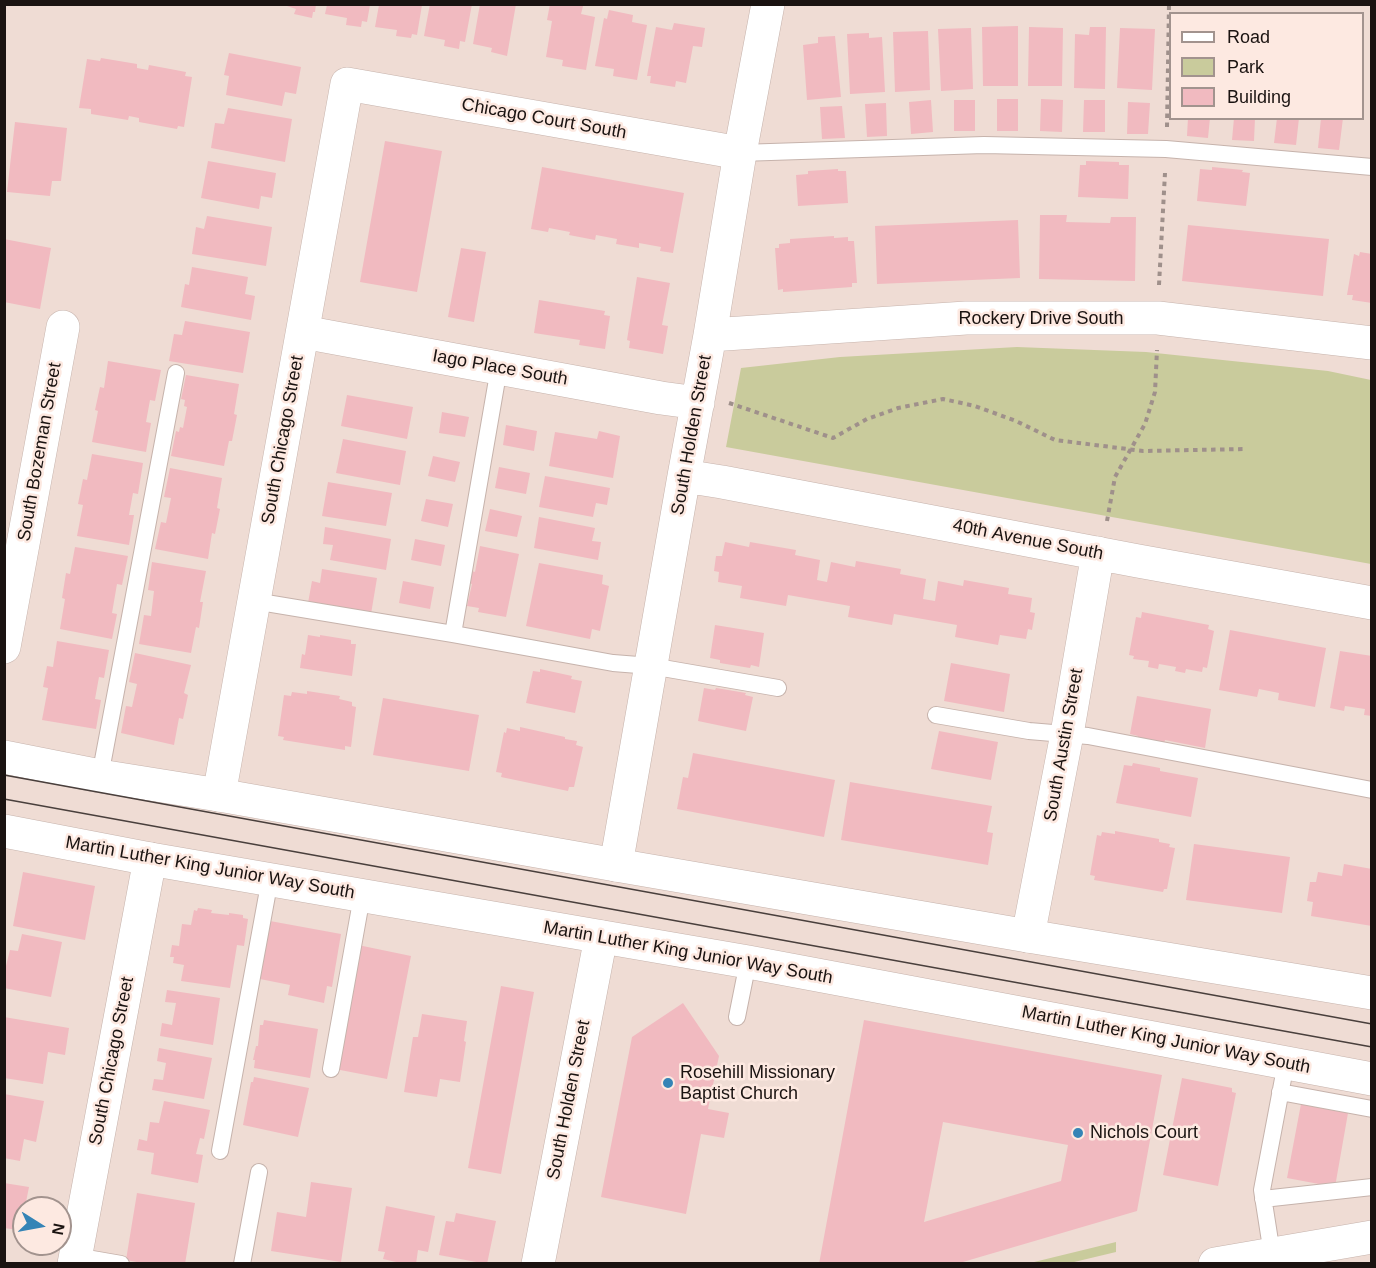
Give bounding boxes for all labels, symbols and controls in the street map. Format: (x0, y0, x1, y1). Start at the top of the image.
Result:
legend (1169, 12, 1364, 120)
text: Road (1227, 27, 1270, 47)
text: Park (1227, 57, 1264, 77)
text: Building (1227, 87, 1291, 107)
street label: Chicago Court South (460, 94, 628, 144)
street label: Rockery Drive South (958, 308, 1124, 330)
street label: Iago Place South (431, 345, 569, 391)
street label: South Holden Street (667, 353, 717, 517)
street label: South Chicago Street (258, 354, 308, 526)
street label: South Bozeman Street (14, 361, 66, 543)
street label: 40th Avenue South (951, 515, 1105, 565)
street label: South Austin Street (1040, 667, 1088, 823)
street label: Martin Luther King Junior Way South (64, 832, 356, 904)
street label: Martin Luther King Junior Way South (542, 917, 834, 989)
street label: South Chicago Street (85, 975, 139, 1147)
street label: Martin Luther King Junior Way South (1020, 1001, 1312, 1079)
street label: South Holden Street (543, 1018, 595, 1182)
place label: Rosehill Missionary Baptist Church (680, 1062, 835, 1104)
marker: Rosehill Missionary Baptist Church (661, 1076, 675, 1090)
place label: Nichols Court (1090, 1122, 1198, 1144)
marker: Nichols Court (1071, 1126, 1085, 1140)
north arrow (12, 1196, 72, 1256)
text: N (49, 1222, 68, 1236)

